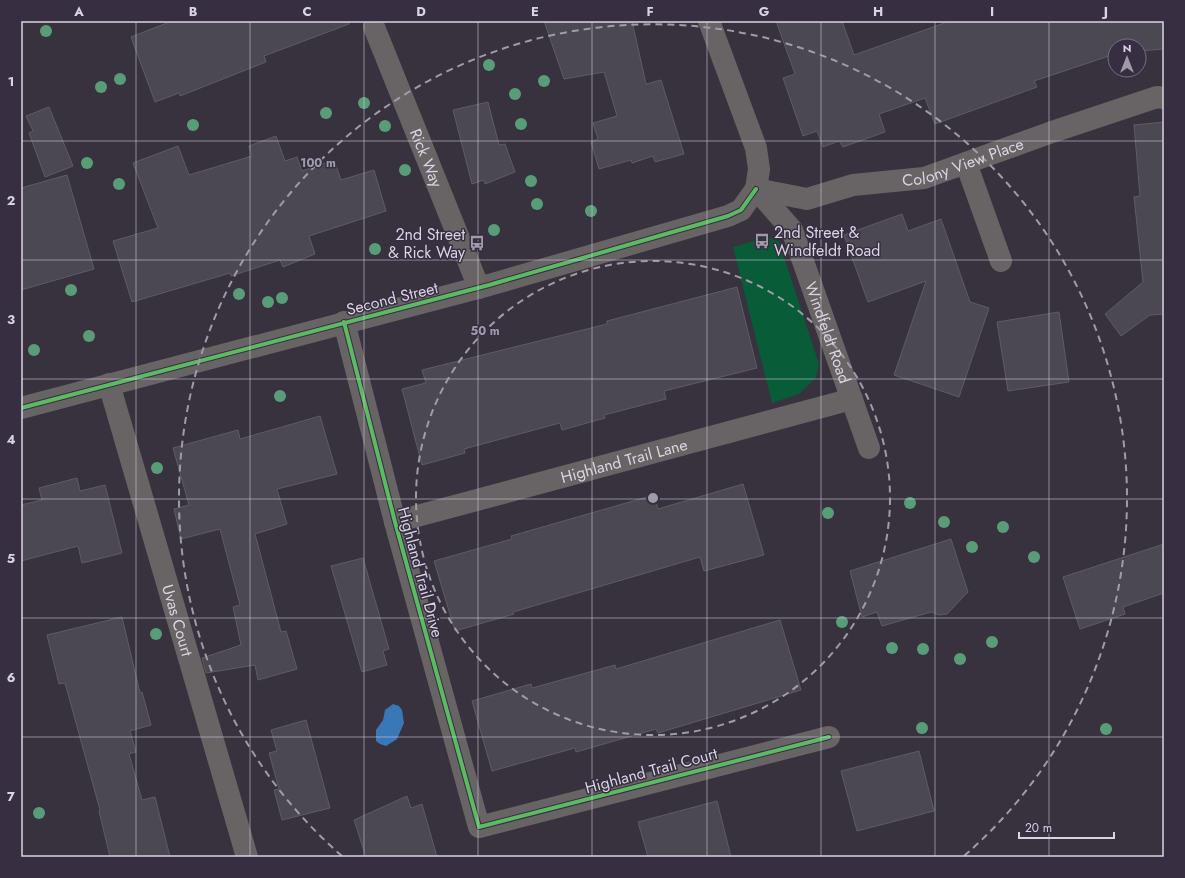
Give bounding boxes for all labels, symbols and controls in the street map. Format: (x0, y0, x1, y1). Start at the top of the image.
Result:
text: A (73, 2, 84, 21)
text: B (189, 2, 198, 21)
text: C (302, 2, 312, 21)
text: D (416, 2, 426, 21)
text: E (531, 2, 539, 21)
text: F (646, 2, 654, 21)
text: G (759, 2, 770, 21)
text: H (873, 2, 883, 21)
text: I (990, 2, 994, 21)
text: J (1101, 2, 1108, 21)
north arrow (1107, 38, 1147, 78)
text: N (1123, 40, 1131, 56)
text: 1 (8, 72, 14, 91)
street label: Rick Way (404, 125, 449, 192)
street label: Colony View Place (901, 132, 1027, 192)
text: 100 m (300, 154, 336, 172)
text: 2 (7, 191, 15, 210)
place label: 2nd Street & Windfeldt Road (774, 221, 880, 262)
place label: 2nd Street & Rick Way (388, 223, 466, 264)
bus stop icon: 2nd Street & Windfeldt Road (753, 232, 771, 250)
bus stop icon: 2nd Street & Rick Way (468, 234, 486, 252)
street label: Second Street (344, 276, 441, 321)
street label: Windfeldt Road (799, 279, 856, 387)
text: 3 (7, 310, 15, 329)
text: 50 m (470, 322, 500, 340)
text: 4 (6, 430, 16, 449)
street label: Highland Trail Lane (558, 433, 690, 489)
centre of rings (646, 491, 660, 505)
street label: Highland Trail Drive (392, 504, 449, 640)
text: 5 (7, 549, 15, 568)
street label: Uvas Court (156, 582, 199, 659)
text: 6 (7, 668, 16, 687)
street label: Highland Trail Court (582, 742, 720, 799)
text: 7 (7, 787, 15, 806)
scale bar (1019, 814, 1114, 840)
text: 20 m (1025, 819, 1052, 837)

